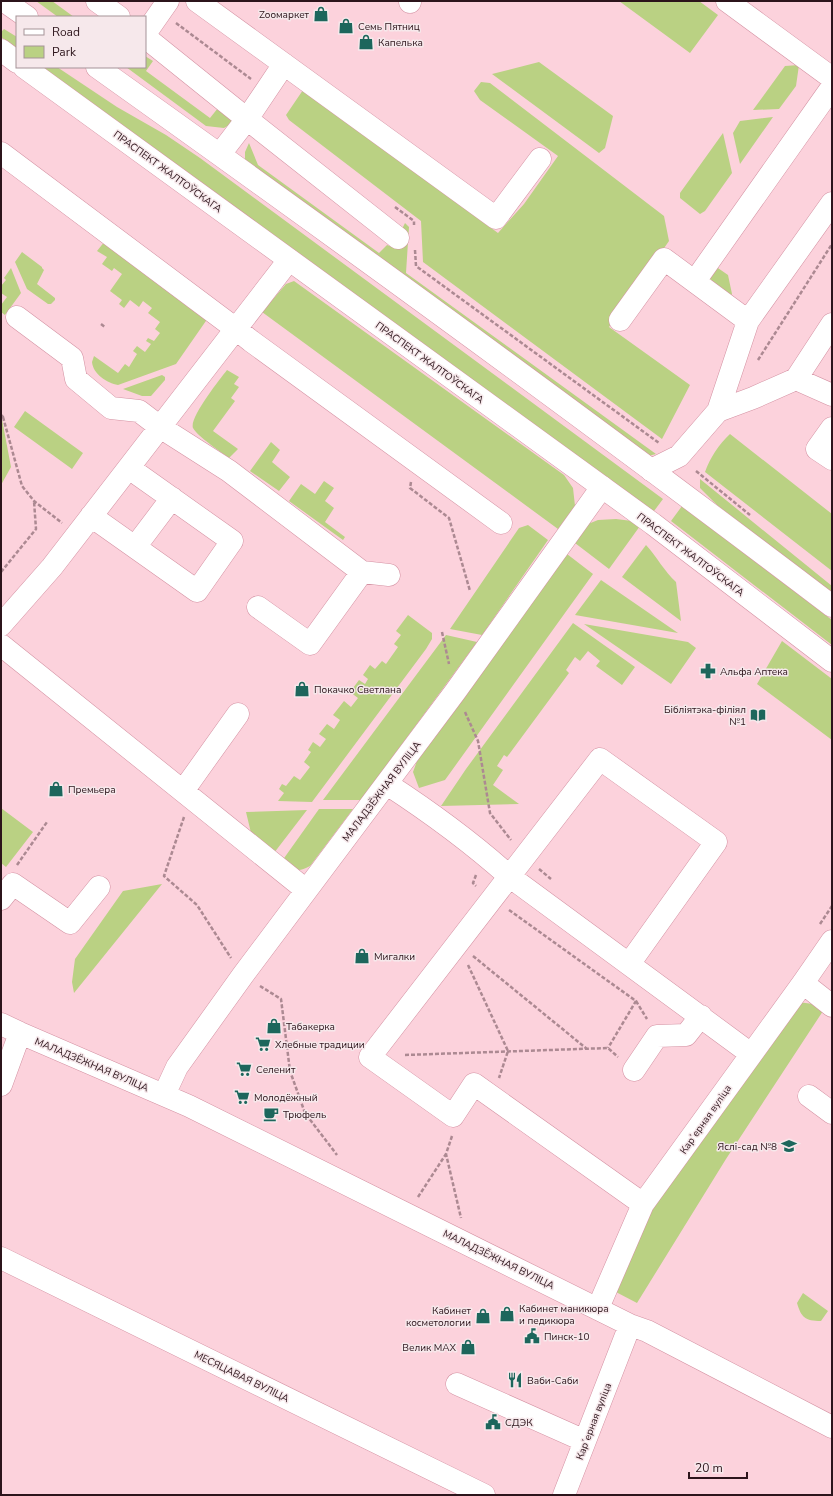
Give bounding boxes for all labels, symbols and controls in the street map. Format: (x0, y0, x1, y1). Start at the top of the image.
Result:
shop icon: Zooмаркет (312, 5, 330, 23)
place label: Zooмаркет (259, 8, 310, 22)
legend (16, 16, 146, 68)
shop icon: Семь Пятниц (337, 17, 355, 35)
place label: Семь Пятниц (358, 20, 420, 34)
text: Road (52, 24, 80, 40)
shop icon: Капелька (357, 33, 375, 51)
place label: Капелька (378, 36, 423, 50)
text: Park (52, 44, 77, 60)
street label: ПРАСПЕКТ ЖАЛТОЎСКАГА (110, 128, 225, 216)
street label: ПРАСПЕКТ ЖАЛТОЎСКАГА (372, 319, 487, 407)
street label: ПРАСПЕКТ ЖАЛТОЎСКАГА (634, 510, 747, 600)
pharmacy icon: Альфа Аптека (699, 662, 717, 680)
place label: Альфа Аптека (720, 665, 788, 679)
shop icon: Покачко Светлана (293, 680, 311, 698)
place label: Покачко Светлана (314, 683, 401, 697)
place label: Бібліятэка-філіял №1 (664, 703, 746, 729)
library icon: Бібліятэка-філіял №1 (749, 706, 767, 724)
street label: МАЛАДЗЁЖНАЯ ВУЛІЦА (339, 738, 425, 845)
shop icon: Премьера (47, 780, 65, 798)
place label: Премьера (68, 783, 116, 797)
shop icon: Мигалки (353, 947, 371, 965)
place label: Мигалки (374, 950, 415, 964)
shop icon: Табакерка (265, 1017, 283, 1035)
place label: Табакерка (286, 1020, 335, 1034)
street label: МАЛАДЗЁЖНАЯ ВУЛІЦА (33, 1035, 151, 1096)
supermarket icon: Хлебные традиции (254, 1035, 272, 1053)
place label: Хлебные традиции (275, 1038, 365, 1052)
supermarket icon: Селенит (235, 1060, 253, 1078)
place label: Селенит (256, 1063, 296, 1077)
street label: Карʼерная вуліца (677, 1082, 735, 1157)
supermarket icon: Молодёжный (233, 1088, 251, 1106)
place label: Молодёжный (254, 1091, 318, 1105)
cafe icon: Трюфель (262, 1105, 280, 1123)
place label: Трюфель (283, 1108, 326, 1122)
school or university icon: Яслі-сад №8 (780, 1137, 798, 1155)
place label: Яслі-сад №8 (718, 1140, 777, 1154)
street label: МАЛАДЗЁЖНАЯ ВУЛІЦА (440, 1227, 557, 1293)
place label: Кабинет маникюра и педикюра (519, 1302, 609, 1328)
place label: Кабинет косметологии (406, 1304, 472, 1330)
shop icon: Кабинет маникюра и педикюра (498, 1305, 516, 1323)
shop icon: Кабинет косметологии (474, 1307, 492, 1325)
public building icon: Пинск-10 (523, 1327, 541, 1345)
place label: Пинск-10 (544, 1330, 590, 1344)
shop icon: Велик МАХ (459, 1338, 477, 1356)
place label: Велик МАХ (402, 1341, 456, 1355)
street label: МЕСЯЦАВАЯ ВУЛІЦА (192, 1348, 292, 1406)
restaurant icon: Ваби-Саби (506, 1371, 524, 1389)
place label: Ваби-Саби (527, 1374, 579, 1388)
street label: Карʼерная вуліца (573, 1381, 615, 1462)
public building icon: СДЭК (484, 1413, 502, 1431)
place label: СДЭК (505, 1416, 533, 1430)
scale bar (689, 1454, 747, 1480)
text: 20 m (695, 1460, 723, 1476)

